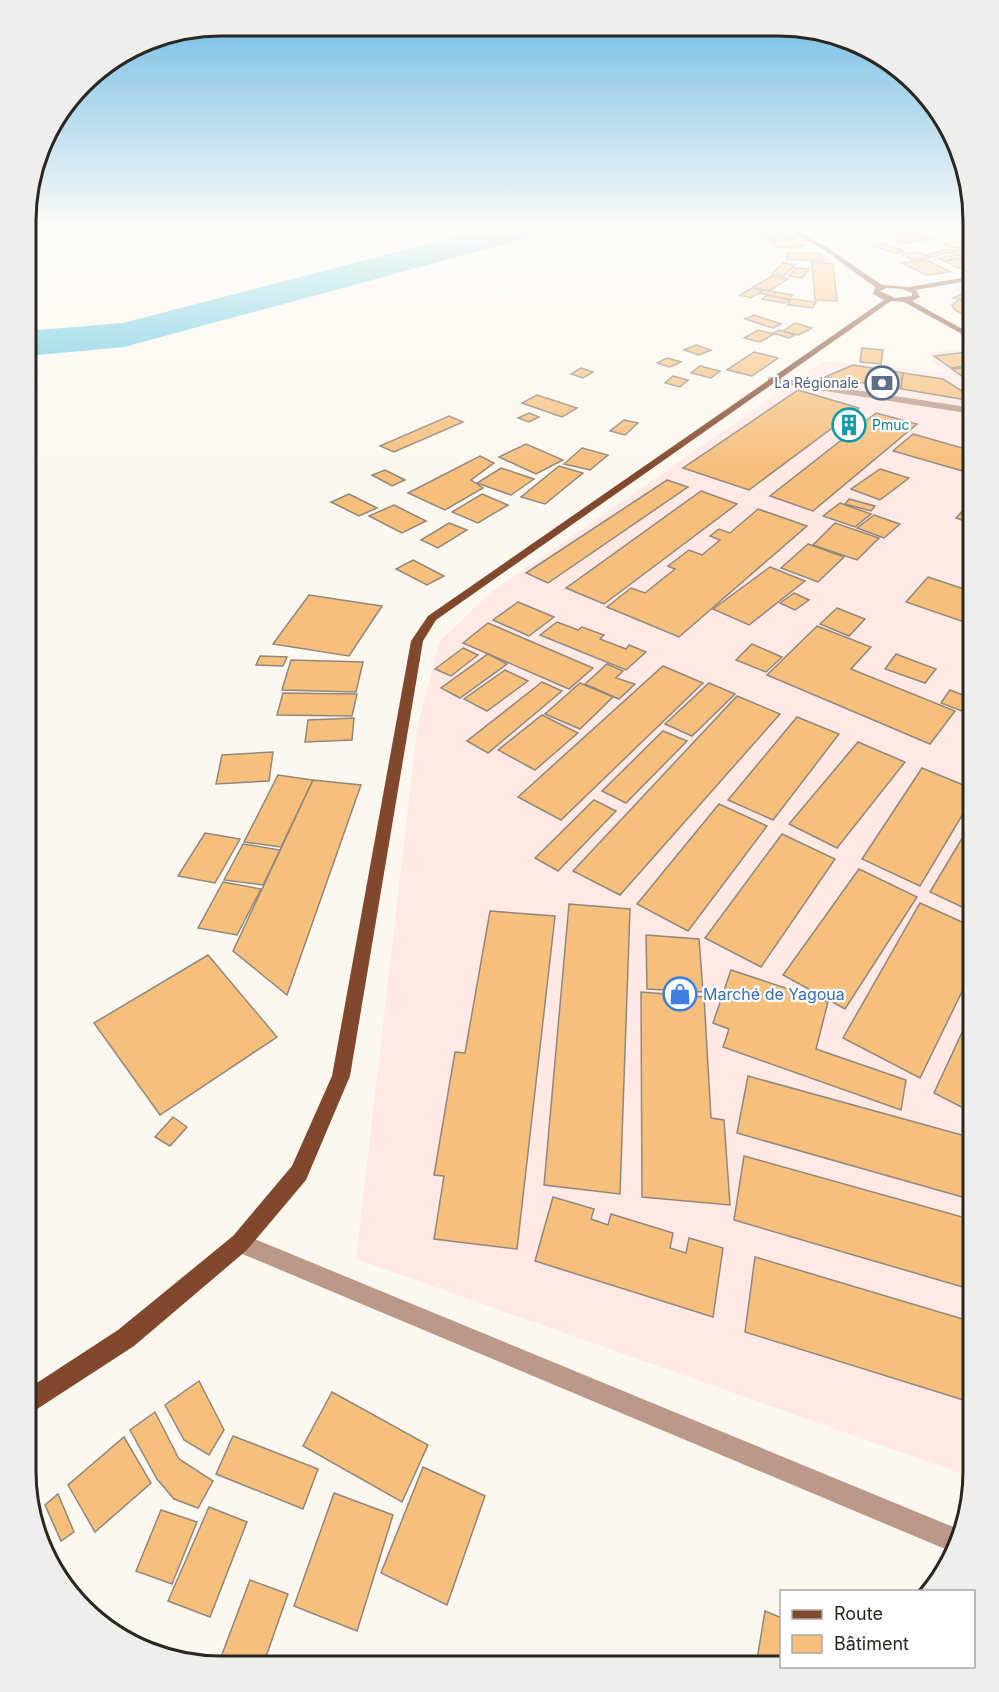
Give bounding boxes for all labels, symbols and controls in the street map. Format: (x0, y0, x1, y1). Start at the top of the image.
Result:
bank icon: La Régionale (864, 365, 900, 401)
place label: La Régionale (774, 374, 859, 391)
building icon: Pmuc (831, 407, 867, 443)
place label: Pmuc (872, 416, 909, 433)
shop icon: Marché de Yagoua (662, 976, 698, 1012)
place label: Marché de Yagoua (703, 984, 845, 1004)
legend (780, 1590, 975, 1668)
text: Route (834, 1603, 883, 1624)
text: Bâtiment (834, 1633, 909, 1654)

